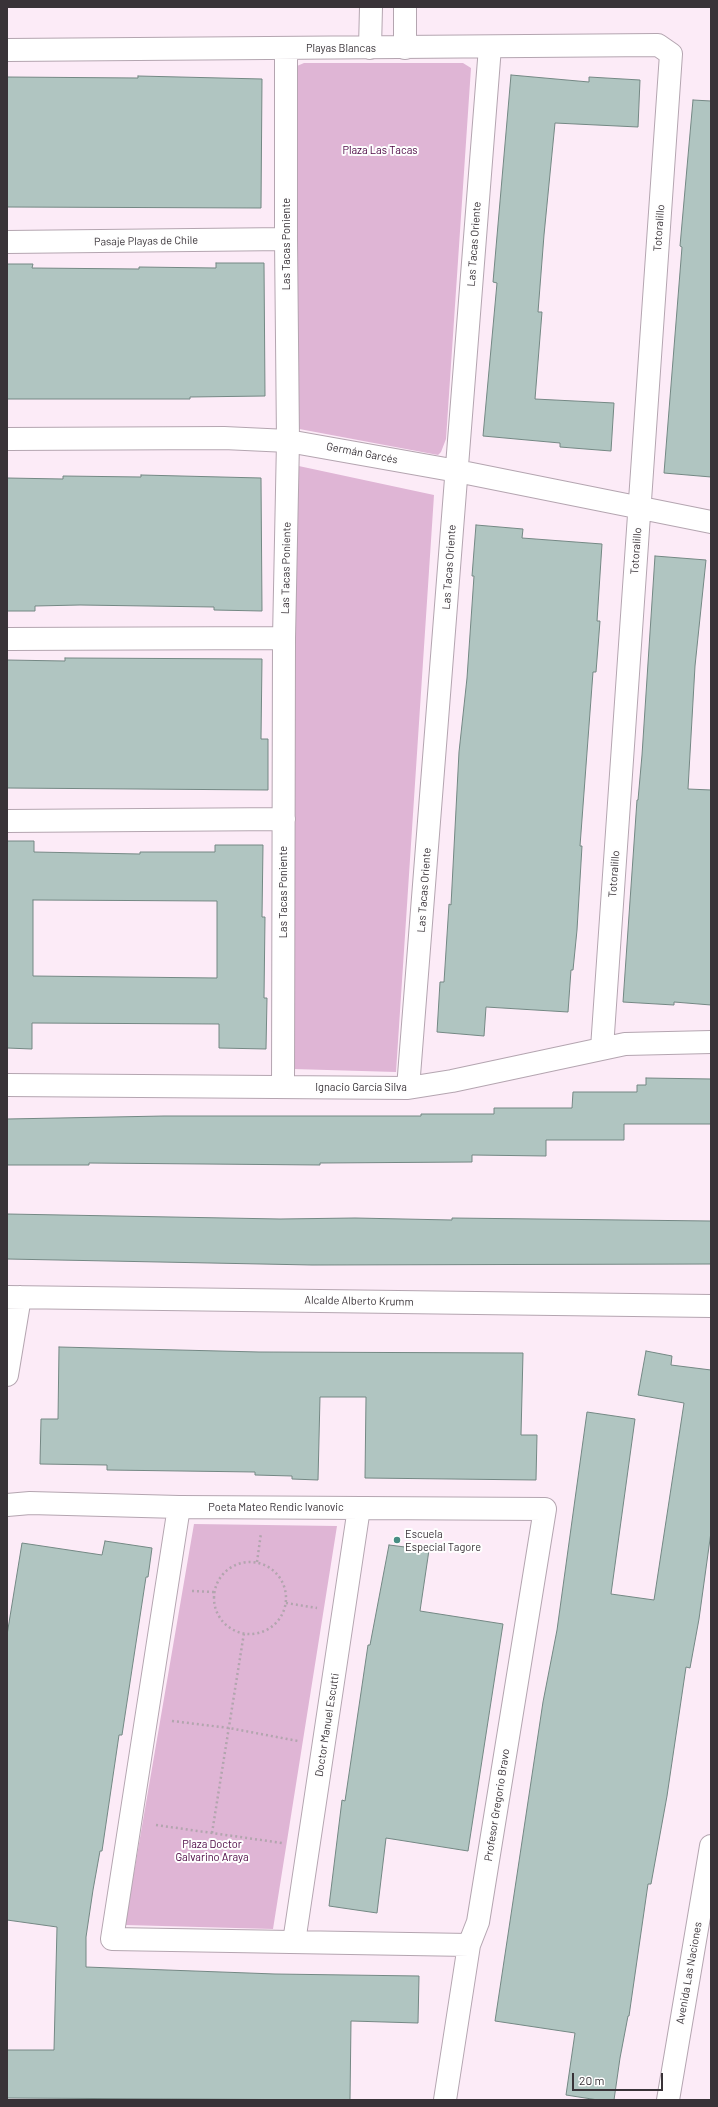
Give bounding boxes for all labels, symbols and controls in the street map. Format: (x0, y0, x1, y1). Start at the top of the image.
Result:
street label: Playas Blancas (306, 41, 376, 55)
park label: Plaza Las Tacas (342, 143, 418, 157)
street label: Las Tacas Poniente (279, 198, 293, 290)
street label: Las Tacas Oriente (464, 201, 484, 287)
street label: Totoralillo (651, 204, 667, 252)
street label: Pasaje Playas de Chile (94, 233, 198, 249)
street label: Germán Garcés (325, 440, 399, 466)
street label: Las Tacas Poniente (279, 522, 293, 614)
street label: Las Tacas Oriente (439, 524, 459, 610)
street label: Totoralillo (628, 527, 644, 575)
street label: Las Tacas Poniente (276, 846, 290, 938)
street label: Las Tacas Oriente (414, 847, 434, 933)
street label: Totoralillo (606, 850, 622, 898)
street label: Ignacio García Silva (315, 1080, 407, 1094)
street label: Alcalde Alberto Krumm (304, 1293, 414, 1309)
street label: Poeta Mateo Rendic Ivanovic (208, 1500, 344, 1514)
place label: Escuela Especial Tagore (405, 1527, 481, 1553)
marker: Escuela Especial Tagore (392, 1535, 402, 1545)
street label: Doctor Manuel Escutti (312, 1672, 342, 1778)
street label: Profesor Gregorio Bravo (482, 1748, 512, 1862)
park label: Plaza Doctor Galvarino Araya (175, 1837, 249, 1863)
street label: Avenida Las Naciones (673, 1921, 705, 2025)
scale bar (574, 2065, 665, 2091)
text: 20 m (579, 2073, 605, 2087)

